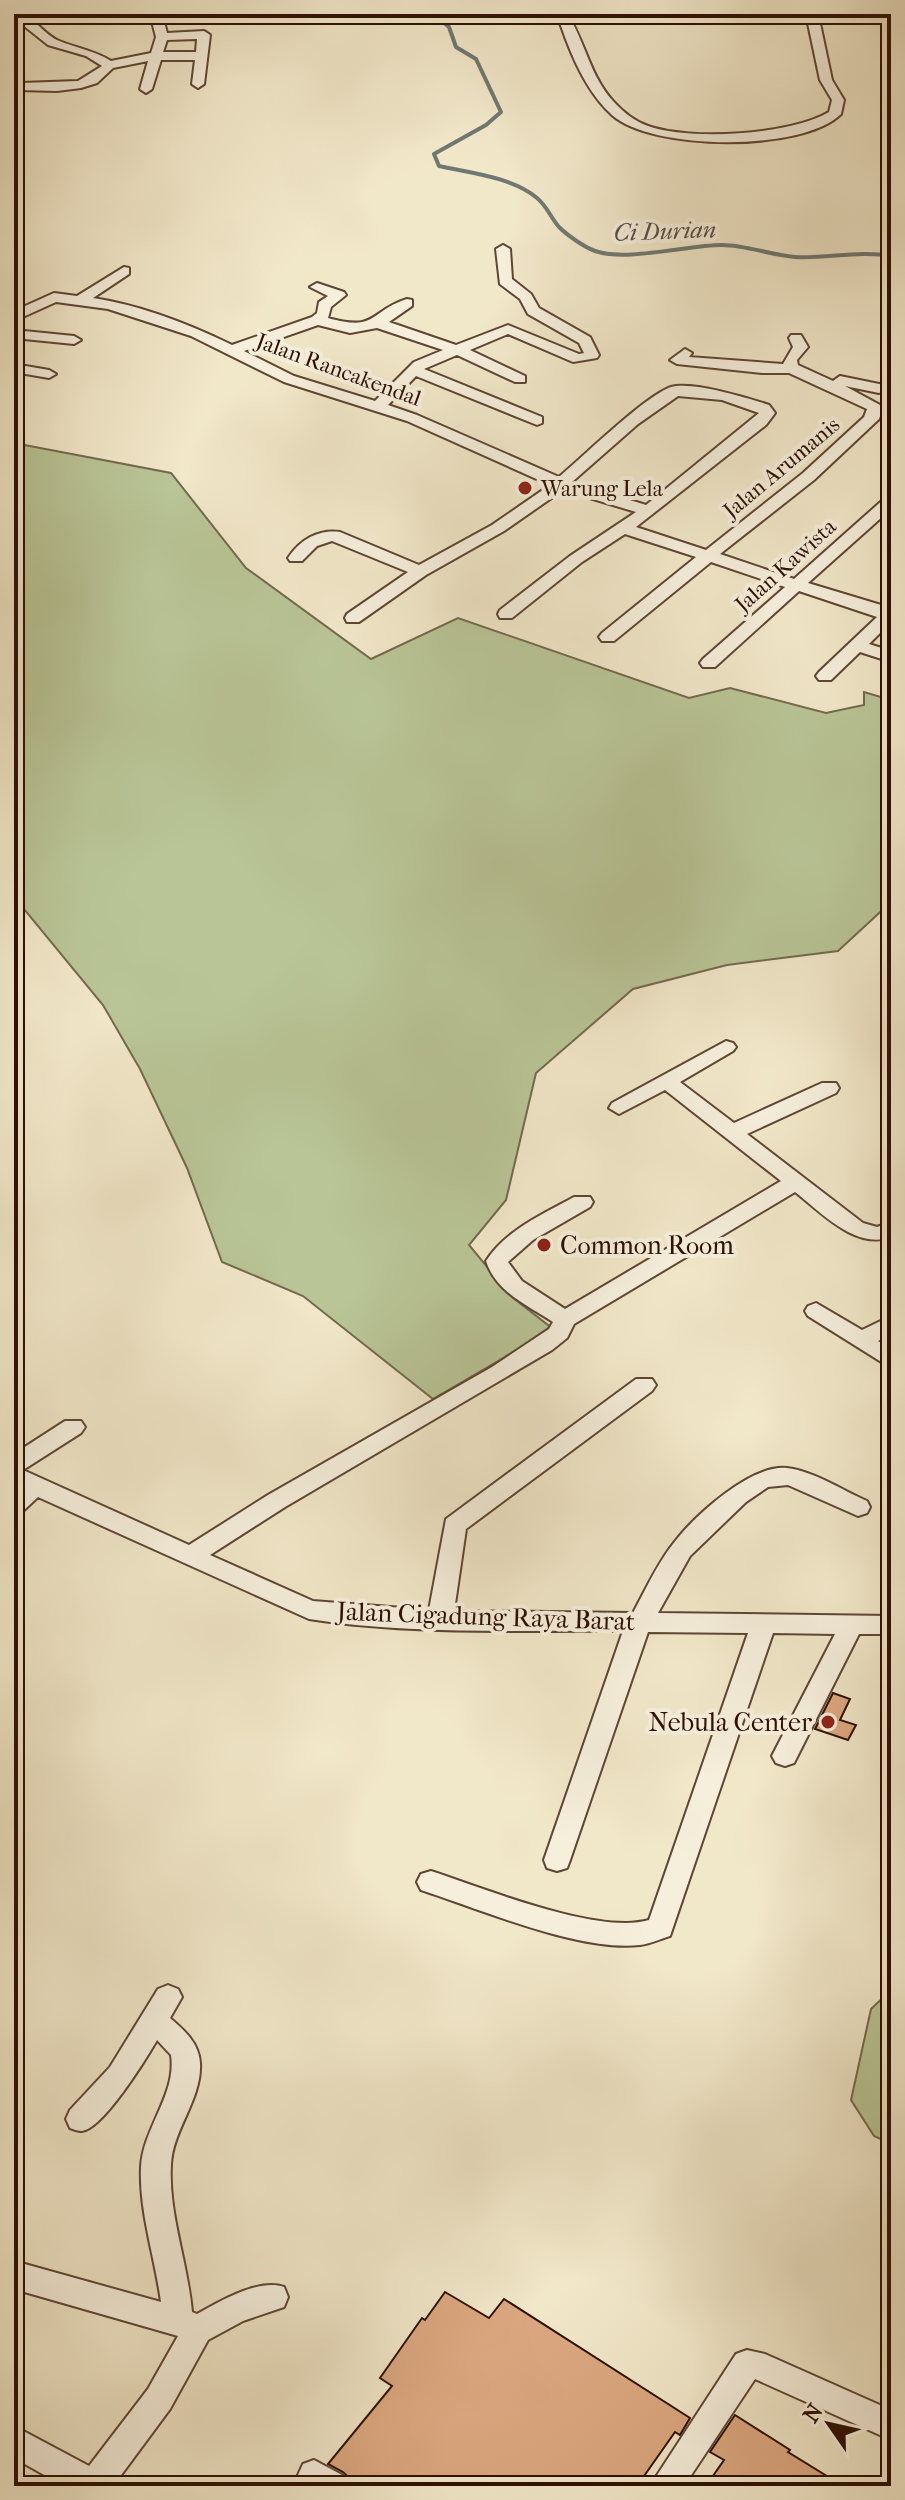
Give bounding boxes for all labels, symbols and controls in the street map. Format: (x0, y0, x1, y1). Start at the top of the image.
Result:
water label: Ci Durian (613, 215, 717, 247)
street label: Jalan Rancakendal (251, 327, 425, 412)
street label: Jalan Arumanis (717, 412, 845, 525)
place label: Warung Lela (540, 476, 664, 502)
marker: Warung Lela (516, 479, 534, 497)
street label: Jalan Kawista (728, 513, 842, 619)
place label: Common Room (560, 1230, 734, 1261)
marker: Common Room (535, 1236, 553, 1254)
street label: Jalan Cigadung Raya Barat (334, 1596, 636, 1637)
place label: Nebula Center (648, 1707, 812, 1738)
marker: Nebula Center (819, 1713, 837, 1731)
north arrow (789, 2384, 869, 2464)
text: N (798, 2399, 829, 2428)

